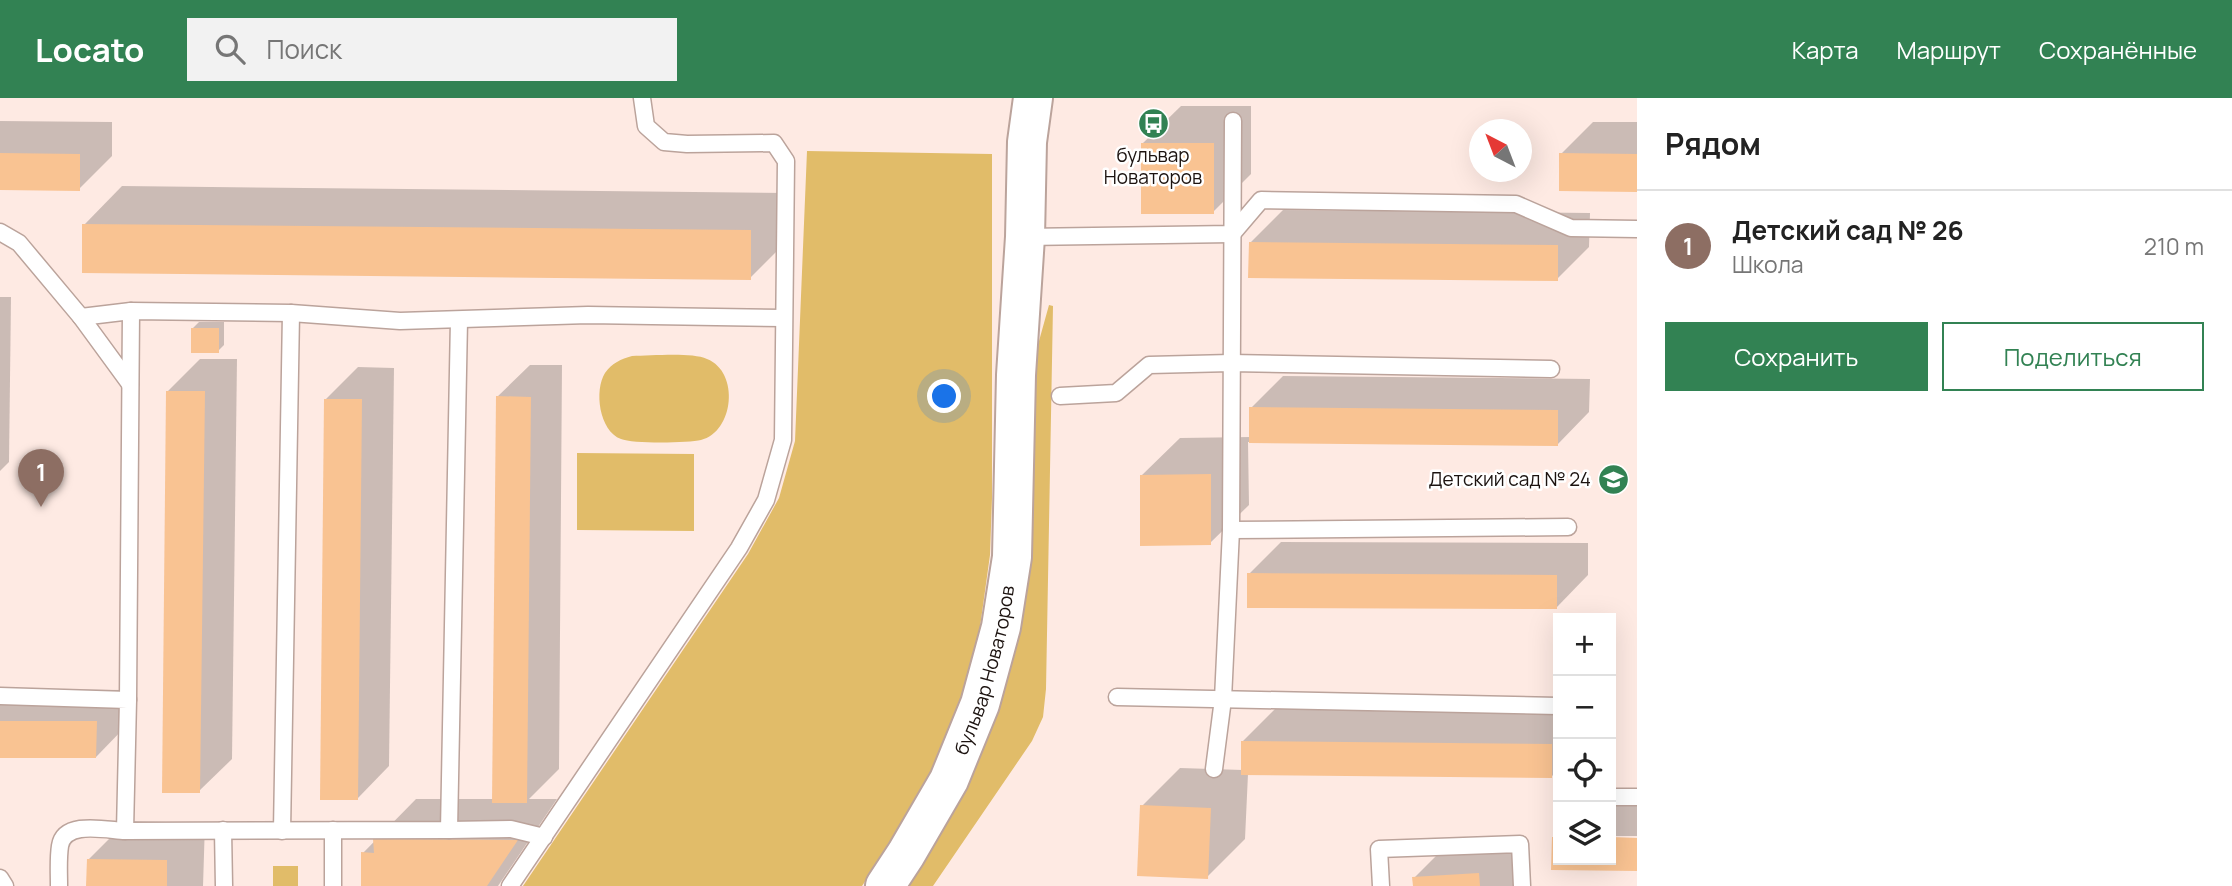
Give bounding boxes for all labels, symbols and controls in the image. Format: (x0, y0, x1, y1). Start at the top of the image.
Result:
search box (187, 18, 677, 81)
text: Locato (35, 27, 145, 72)
icon: search (211, 30, 249, 68)
text: Поиск (267, 31, 342, 67)
text: Карта (1792, 33, 1859, 66)
text: Маршрут (1897, 33, 2001, 66)
text: Сохранённые (2039, 33, 2197, 66)
bus stop icon: бульвар Новаторов (1136, 107, 1170, 141)
north arrow (1469, 119, 1532, 182)
text: Рядом (1665, 123, 1761, 164)
place label: бульвар Новаторов (1104, 142, 1202, 190)
text: Детский сад № 26 (1732, 212, 1964, 248)
text: 1 (1683, 230, 1693, 262)
text: 210 m (2144, 230, 2204, 262)
text: Школа (1732, 248, 1804, 280)
button: Сохранить (1665, 322, 1928, 391)
button: Поделиться (1942, 322, 2204, 391)
your location (927, 379, 961, 413)
pin: 1 (18, 449, 64, 507)
school or university icon: Детский сад № 24 (1597, 462, 1631, 496)
place label: Детский сад № 24 (1429, 466, 1591, 492)
street label: бульвар Новаторов (948, 584, 1020, 759)
map controls (1553, 613, 1616, 865)
button: + (1553, 613, 1616, 676)
button: − (1553, 676, 1616, 739)
button: locate (1553, 739, 1616, 802)
button: layers (1553, 802, 1616, 865)

